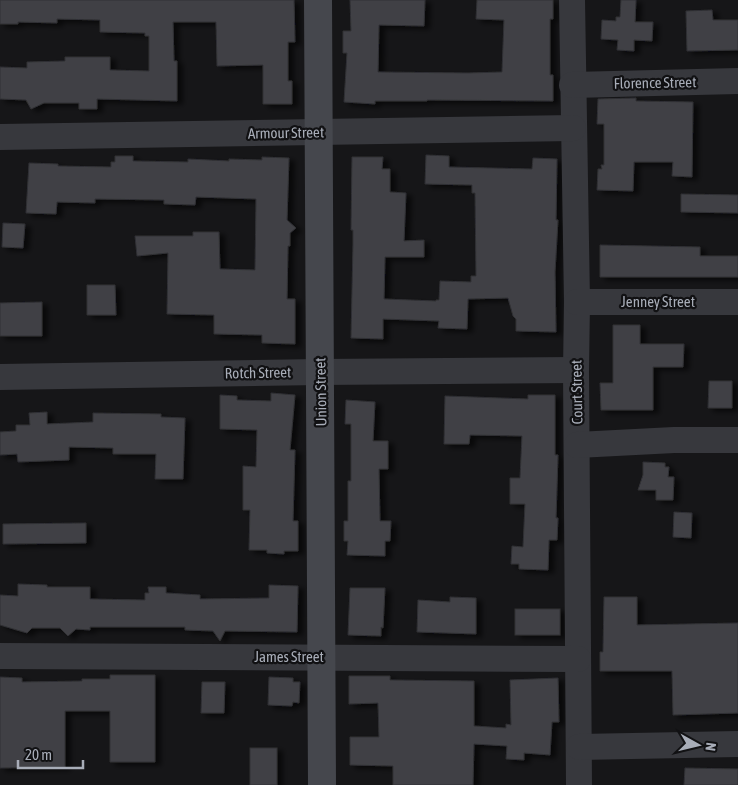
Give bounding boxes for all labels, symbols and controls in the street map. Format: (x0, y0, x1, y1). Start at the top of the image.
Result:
street label: Florence Street (613, 73, 697, 92)
street label: Armour Street (248, 123, 324, 142)
street label: Jenney Street (621, 293, 695, 310)
street label: Union Street (311, 357, 330, 427)
street label: Court Street (567, 360, 586, 424)
street label: Rotch Street (225, 363, 291, 382)
street label: James Street (254, 648, 324, 665)
north arrow (673, 720, 723, 770)
scale bar (18, 738, 82, 770)
text: N (702, 742, 719, 752)
text: 20 m (25, 746, 52, 763)

